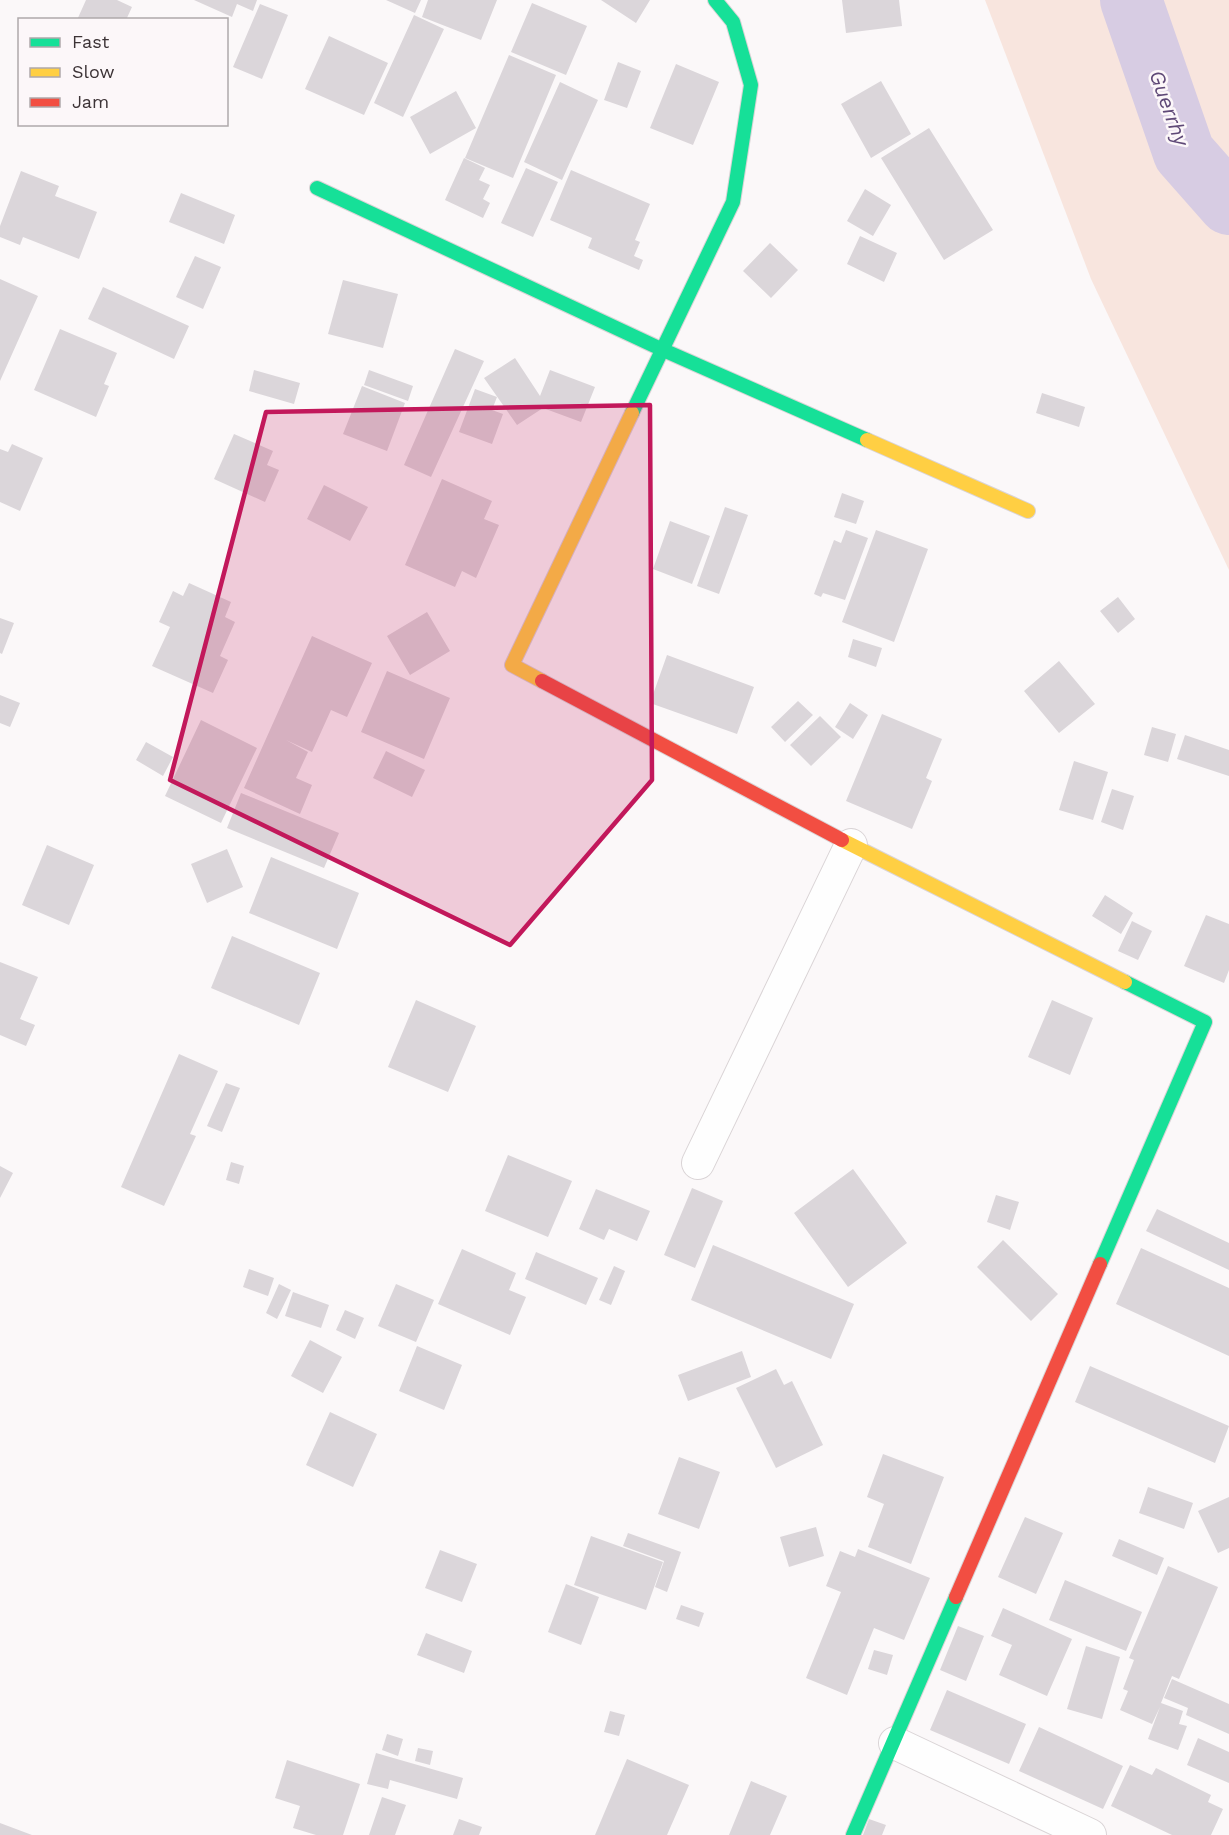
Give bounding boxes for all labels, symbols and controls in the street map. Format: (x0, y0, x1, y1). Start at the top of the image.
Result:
legend (18, 18, 228, 126)
text: Fast (72, 31, 110, 52)
text: Slow (72, 61, 115, 82)
water label: Guerrhy (1144, 67, 1195, 150)
text: Jam (72, 91, 109, 112)

